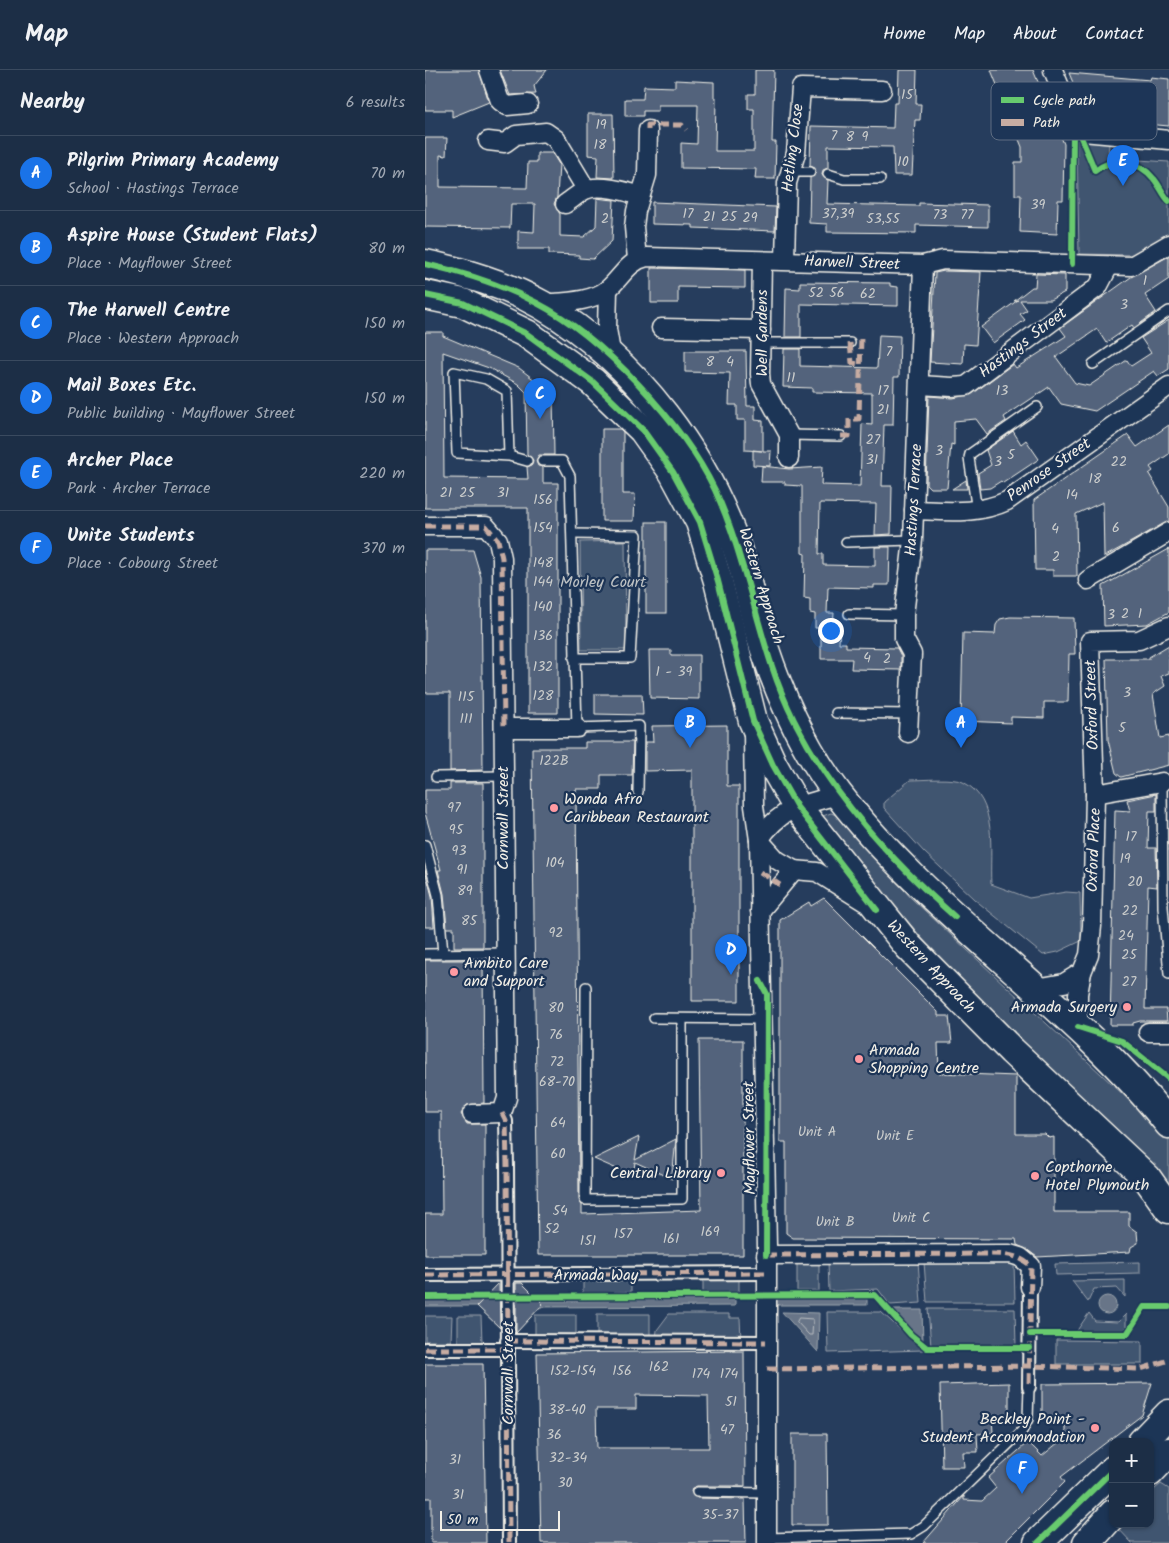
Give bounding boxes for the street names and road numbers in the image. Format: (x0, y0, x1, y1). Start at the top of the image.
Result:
street label: Hetling Close (775, 102, 811, 194)
street label: Harwell Street (803, 249, 901, 277)
street label: Well Gardens (750, 289, 775, 377)
street label: Hastings Street (974, 301, 1073, 385)
street label: Penrose Street (1002, 431, 1097, 508)
street label: Hastings Terrace (899, 443, 929, 557)
street label: Western Approach (731, 525, 791, 647)
street label: Oxford Street (1078, 659, 1106, 751)
street label: Cornwall Street (491, 765, 516, 870)
street label: Oxford Place (1080, 808, 1108, 892)
street label: Western Approach (881, 914, 981, 1020)
street label: Mayflower Street (736, 1080, 763, 1195)
street label: Armada Way (554, 1263, 639, 1288)
street label: Cornwall Street (496, 1320, 521, 1425)

